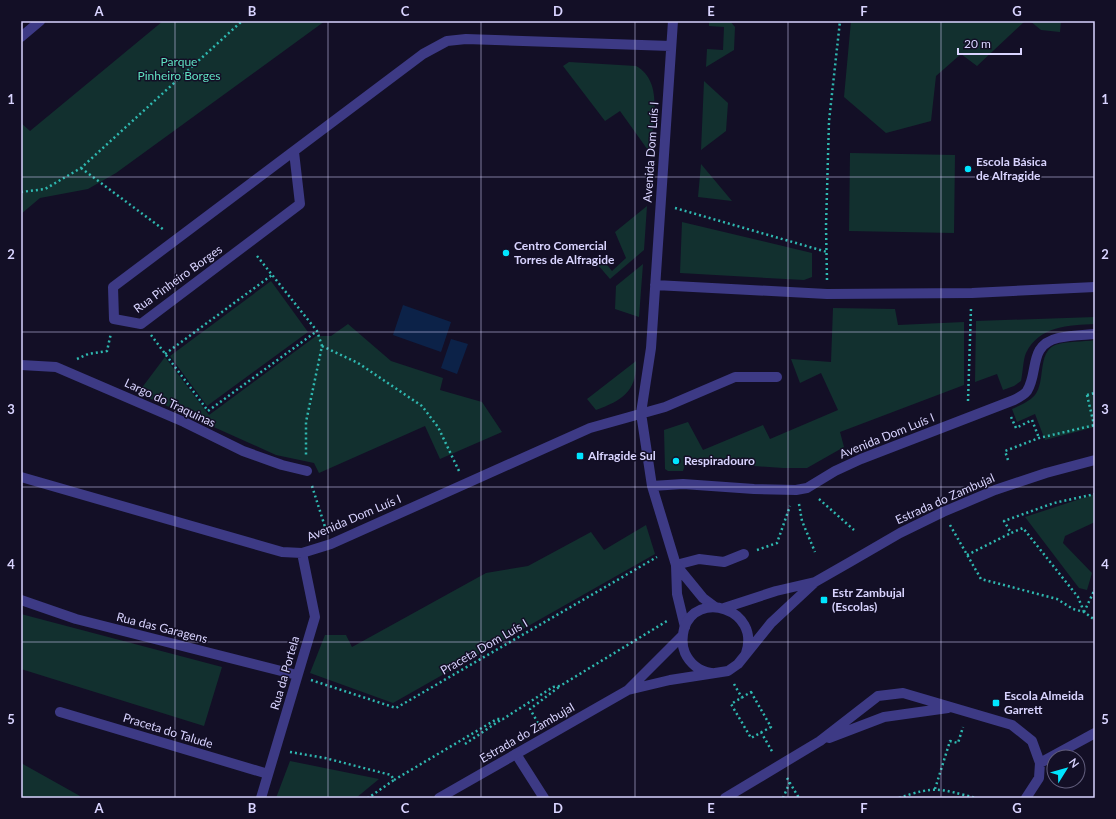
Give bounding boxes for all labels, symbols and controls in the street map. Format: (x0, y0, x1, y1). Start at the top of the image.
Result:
text: A (93, 3, 104, 19)
text: B (248, 3, 257, 19)
text: C (401, 3, 410, 19)
text: D (553, 3, 563, 19)
text: E (707, 3, 715, 19)
text: F (860, 3, 868, 19)
text: G (1012, 3, 1022, 19)
scale bar (958, 30, 1021, 56)
text: 20 m (964, 36, 991, 51)
park label: Parque Pinheiro Borges (137, 54, 221, 83)
text: 1 (7, 91, 15, 107)
text: 1 (1101, 91, 1109, 107)
street label: Avenida Dom Luís I (639, 101, 662, 203)
place label: Escola Básica de Alfragide (976, 154, 1047, 183)
marker: Escola Básica de Alfragide (963, 164, 973, 174)
place label: Centro Comercial Torres de Alfragide (514, 238, 615, 267)
street label: Rua Pinheiro Borges (130, 241, 225, 316)
text: 2 (7, 246, 15, 262)
text: 2 (1101, 246, 1109, 262)
marker: Centro Comercial Torres de Alfragide (501, 248, 511, 258)
street label: Largo do Traquinas (122, 375, 218, 430)
text: 3 (7, 401, 15, 417)
text: 3 (1101, 401, 1109, 417)
street label: Avenida Dom Luís I (837, 410, 937, 461)
place label: Alfragide Sul (587, 448, 656, 463)
marker: Alfragide Sul (575, 451, 585, 461)
place label: Respiradouro (684, 453, 755, 468)
marker: Respiradouro (671, 456, 681, 466)
street label: Estrada do Zambujal (893, 470, 997, 527)
street label: Avenida Dom Luís I (304, 491, 403, 544)
text: 4 (7, 556, 15, 572)
text: 4 (1101, 556, 1109, 572)
place label: Estr Zambujal (Escolas) (832, 585, 905, 614)
marker: Estr Zambujal (Escolas) (819, 595, 829, 605)
street label: Rua das Garagens (115, 609, 209, 646)
street label: Praceta Dom Luís I (437, 615, 530, 678)
street label: Rua da Portela (267, 634, 302, 712)
place label: Escola Almeida Garrett (1004, 688, 1084, 717)
marker: Escola Almeida Garrett (991, 698, 1001, 708)
street label: Estrada do Zambujal (477, 699, 577, 766)
street label: Praceta do Talude (121, 710, 215, 751)
text: 5 (7, 711, 15, 727)
text: 5 (1101, 711, 1109, 727)
north arrow (1046, 749, 1086, 789)
text: N (1067, 755, 1082, 770)
text: A (93, 800, 104, 816)
text: B (248, 800, 257, 816)
text: C (401, 800, 410, 816)
text: D (553, 800, 563, 816)
text: E (707, 800, 715, 816)
text: F (860, 800, 868, 816)
text: G (1012, 800, 1022, 816)

